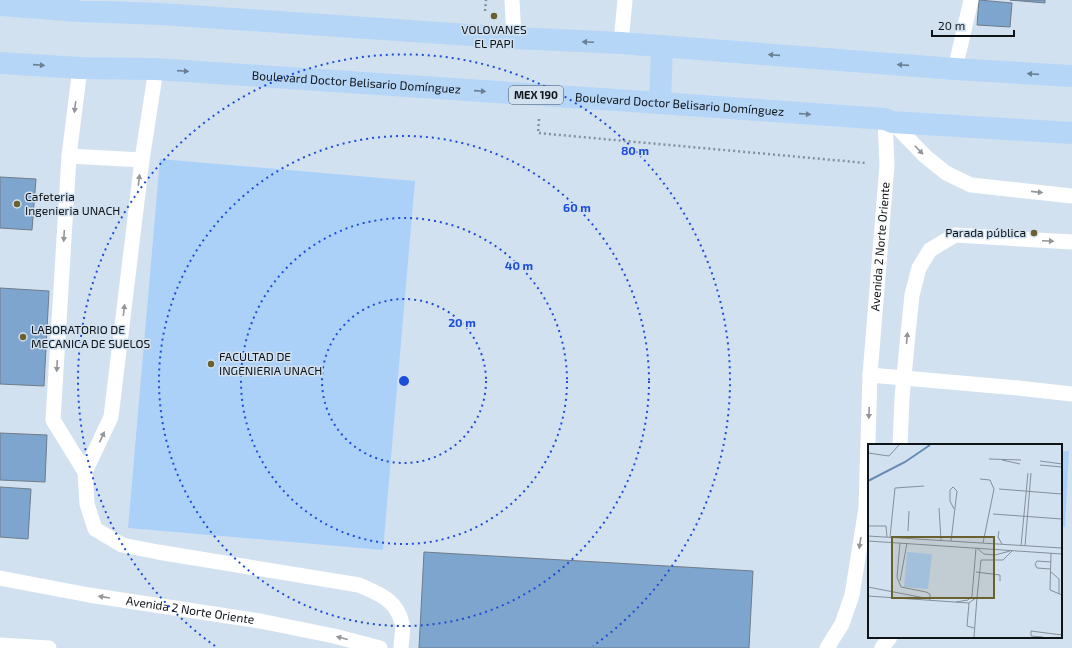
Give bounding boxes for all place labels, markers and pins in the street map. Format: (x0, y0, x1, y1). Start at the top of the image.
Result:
marker: VOLOVANES EL PAPI (489, 11, 499, 21)
place label: VOLOVANES EL PAPI (461, 22, 527, 50)
place label: Cafeteria Ingenieria UNACH (25, 189, 120, 217)
marker: Cafeteria Ingenieria UNACH (12, 199, 22, 209)
place label: Parada pública (945, 225, 1026, 239)
marker: Parada pública (1029, 228, 1039, 238)
place label: LABORATORIO DE MECANICA DE SUELOS (31, 322, 151, 350)
marker: LABORATORIO DE MECANICA DE SUELOS (18, 332, 28, 342)
place label: FACULTAD DE INGENIERIA UNACH (219, 349, 322, 377)
marker: FACULTAD DE INGENIERIA UNACH (206, 359, 216, 369)
centre of rings (397, 374, 411, 388)

